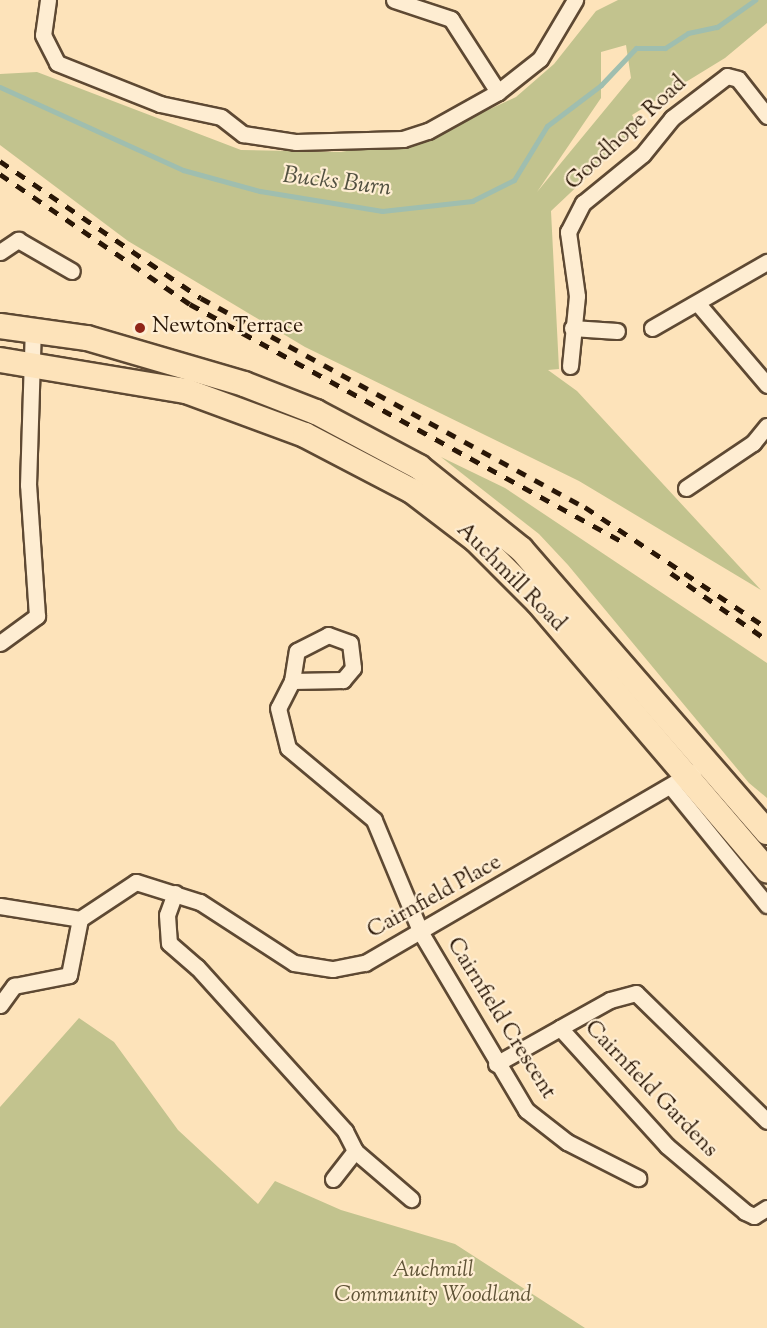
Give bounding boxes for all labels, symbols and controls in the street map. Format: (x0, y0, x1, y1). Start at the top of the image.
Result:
street label: Goodhope Road (561, 71, 693, 197)
water label: Bucks Burn (281, 162, 393, 204)
place label: Newton Terrace (152, 315, 303, 341)
marker: Newton Terrace (133, 321, 147, 335)
street label: Auchmill Road (450, 518, 570, 638)
street label: Cairnfield Place (364, 850, 506, 946)
street label: Cairnfield Crescent (440, 934, 560, 1104)
street label: Cairnfield Gardens (578, 1016, 722, 1164)
park label: Auchmill Community Woodland (334, 1258, 532, 1310)

